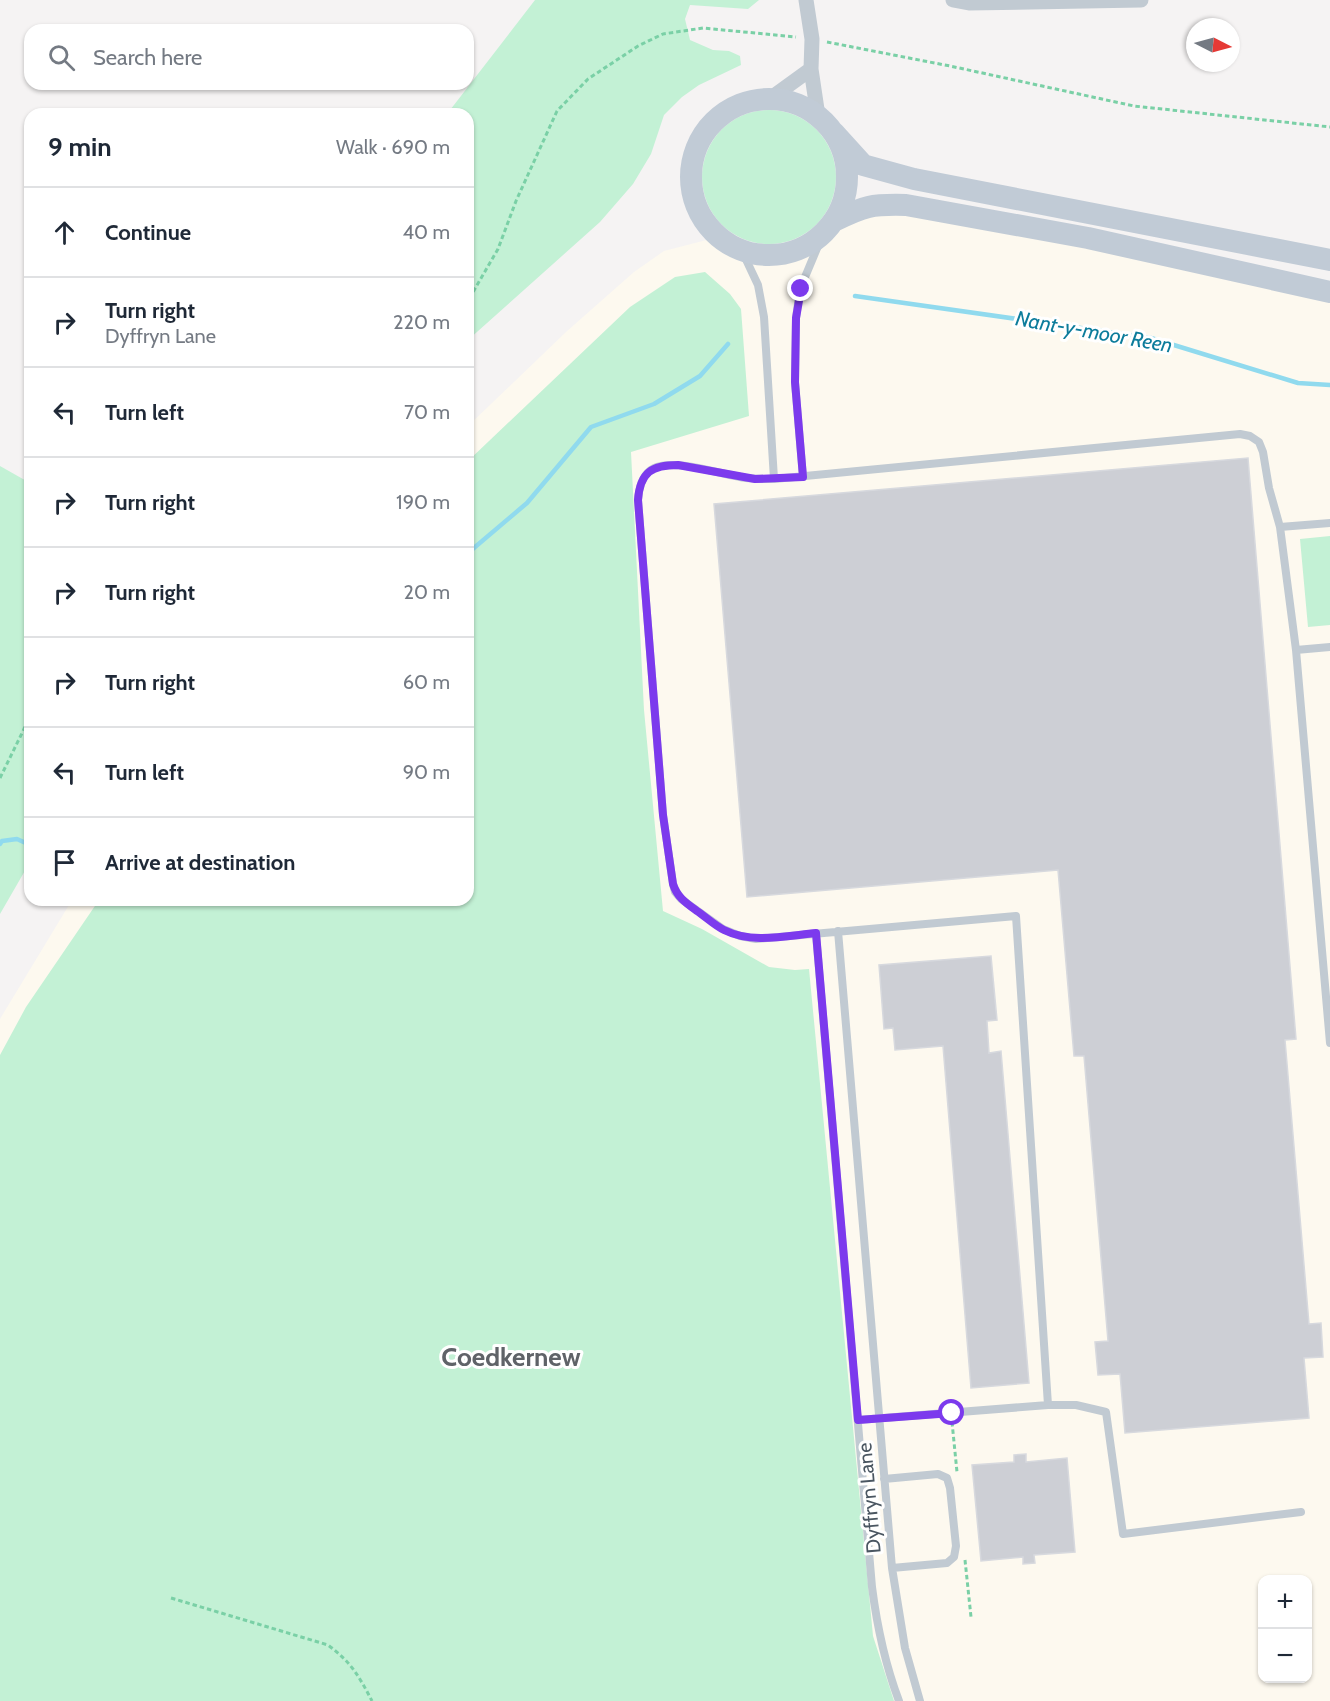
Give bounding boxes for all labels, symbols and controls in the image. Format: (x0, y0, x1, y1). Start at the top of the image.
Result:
north arrow (1186, 18, 1240, 72)
search box (24, 24, 474, 90)
icon: search (45, 41, 78, 74)
text: Search here (93, 44, 202, 71)
text: 9 min (48, 131, 112, 163)
text: Walk · 690 m (336, 135, 450, 159)
icon: ahead (48, 216, 81, 249)
text: Continue (105, 219, 191, 246)
text: 40 m (402, 220, 450, 244)
route end (787, 275, 813, 301)
text: Turn right (105, 297, 195, 324)
water label: Nant-y-moor Reen (1014, 305, 1174, 358)
icon: right (48, 306, 81, 339)
text: 220 m (393, 310, 450, 334)
text: Dyffryn Lane (105, 324, 216, 348)
icon: left (48, 396, 81, 429)
text: Turn left (105, 399, 184, 426)
text: 70 m (404, 400, 450, 424)
icon: right (48, 486, 81, 519)
text: Turn right (105, 489, 195, 516)
text: 190 m (396, 490, 450, 514)
icon: right (48, 576, 81, 609)
text: Turn right (105, 579, 195, 606)
text: 20 m (404, 580, 450, 604)
icon: right (48, 666, 81, 699)
text: Turn right (105, 669, 195, 696)
text: 60 m (403, 670, 450, 694)
icon: left (48, 756, 81, 789)
text: Turn left (105, 759, 184, 786)
text: 90 m (403, 760, 450, 784)
icon: arrive (48, 846, 81, 879)
text: Arrive at destination (105, 849, 295, 876)
district label: Coedkernew (441, 1341, 581, 1373)
route start (938, 1399, 964, 1425)
street label: Dyffryn Lane (852, 1442, 886, 1554)
map controls (1258, 1575, 1312, 1683)
button: + (1258, 1575, 1312, 1629)
button: − (1258, 1629, 1312, 1683)

